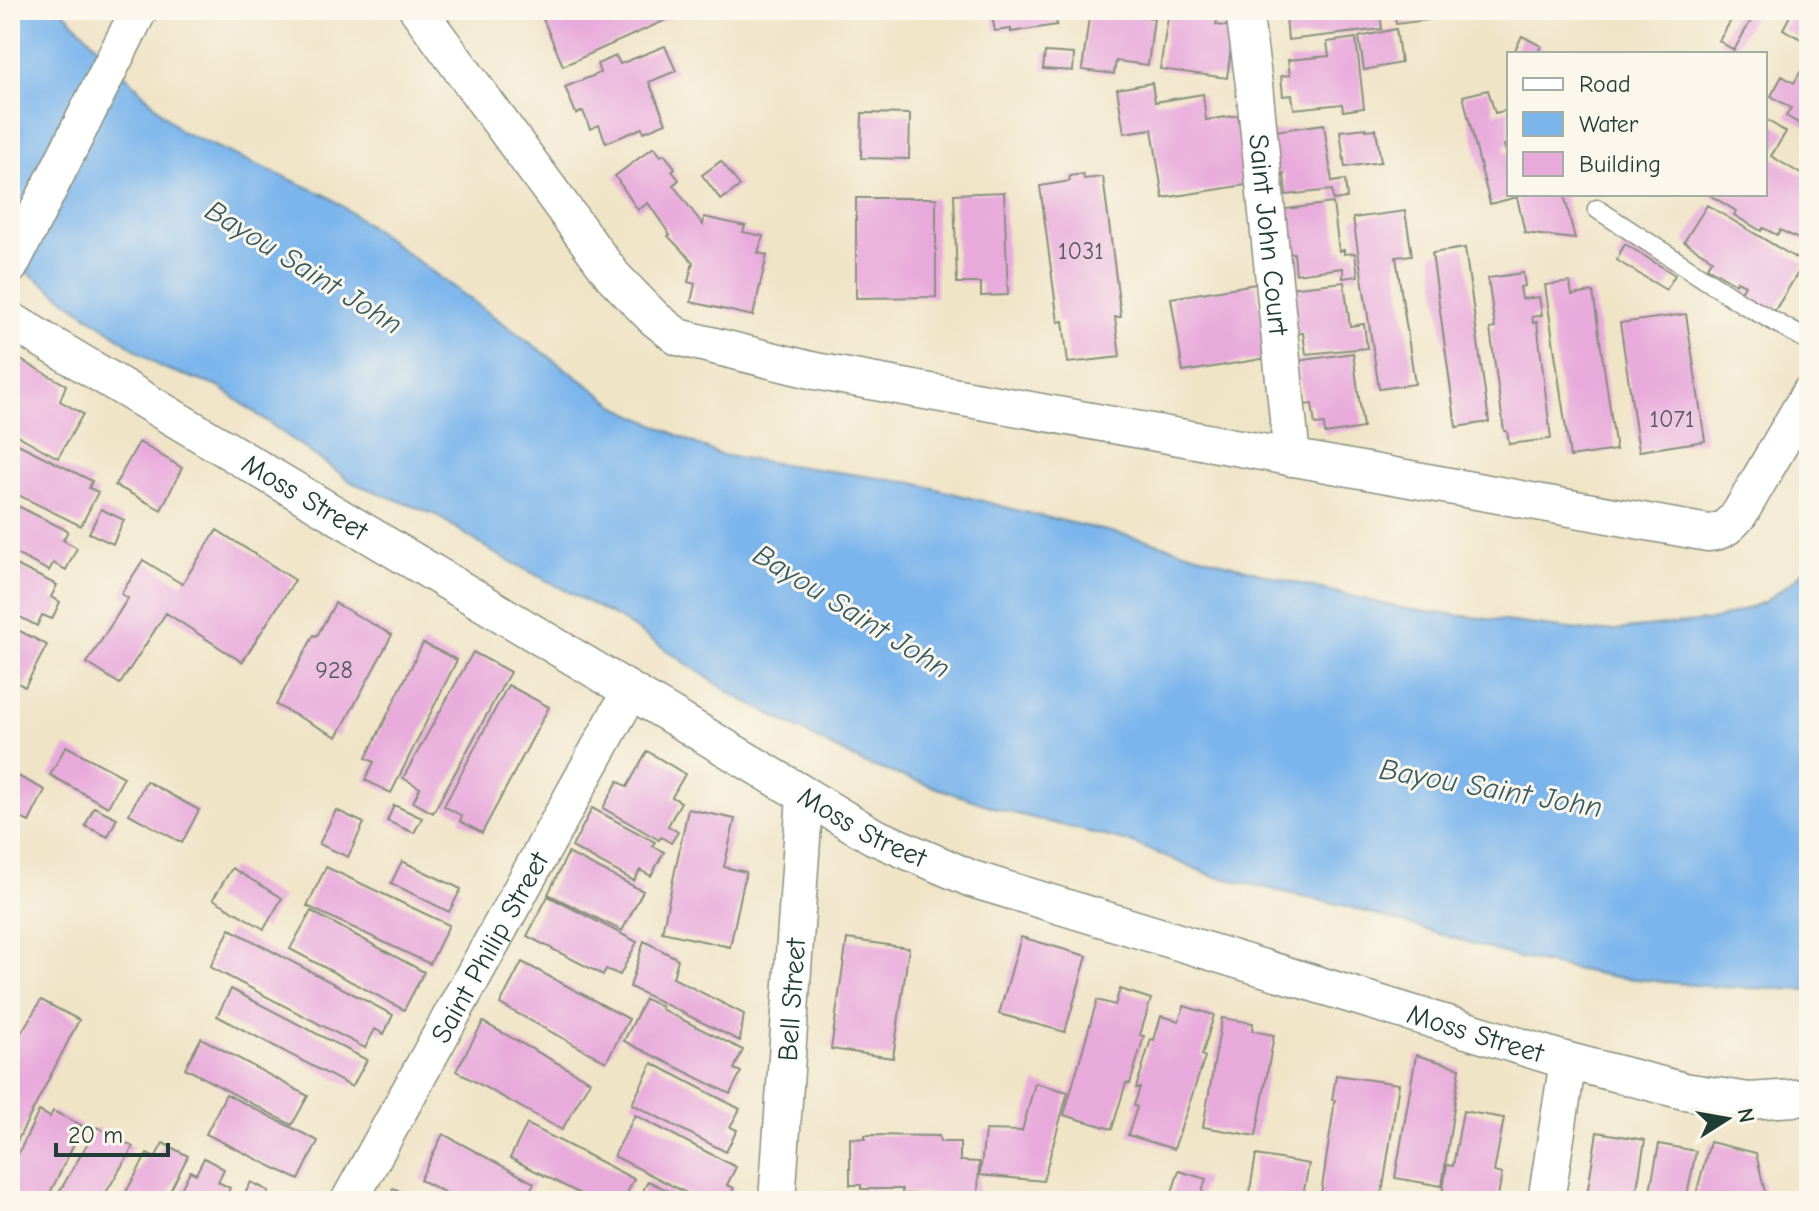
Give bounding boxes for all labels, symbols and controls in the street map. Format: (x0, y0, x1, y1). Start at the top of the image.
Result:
legend (1507, 52, 1767, 196)
text: Road (1579, 70, 1631, 98)
text: Water (1579, 110, 1639, 138)
street label: Saint John Court (1242, 133, 1294, 338)
text: Building (1579, 150, 1661, 178)
water label: Bayou Saint John (199, 193, 409, 342)
house number: 1031 (1058, 237, 1104, 265)
house number: 1071 (1650, 405, 1694, 433)
street label: Moss Street (236, 448, 374, 548)
water label: Bayou Saint John (747, 537, 957, 686)
house number: 928 (315, 656, 353, 684)
water label: Bayou Saint John (1377, 752, 1605, 825)
street label: Moss Street (792, 780, 932, 875)
street label: Saint Philip Street (425, 846, 556, 1049)
street label: Bell Street (772, 936, 812, 1062)
street label: Moss Street (1403, 998, 1548, 1070)
north arrow (1687, 1079, 1767, 1159)
text: N (1732, 1106, 1760, 1125)
scale bar (56, 1107, 168, 1157)
text: 20 m (68, 1121, 123, 1149)

